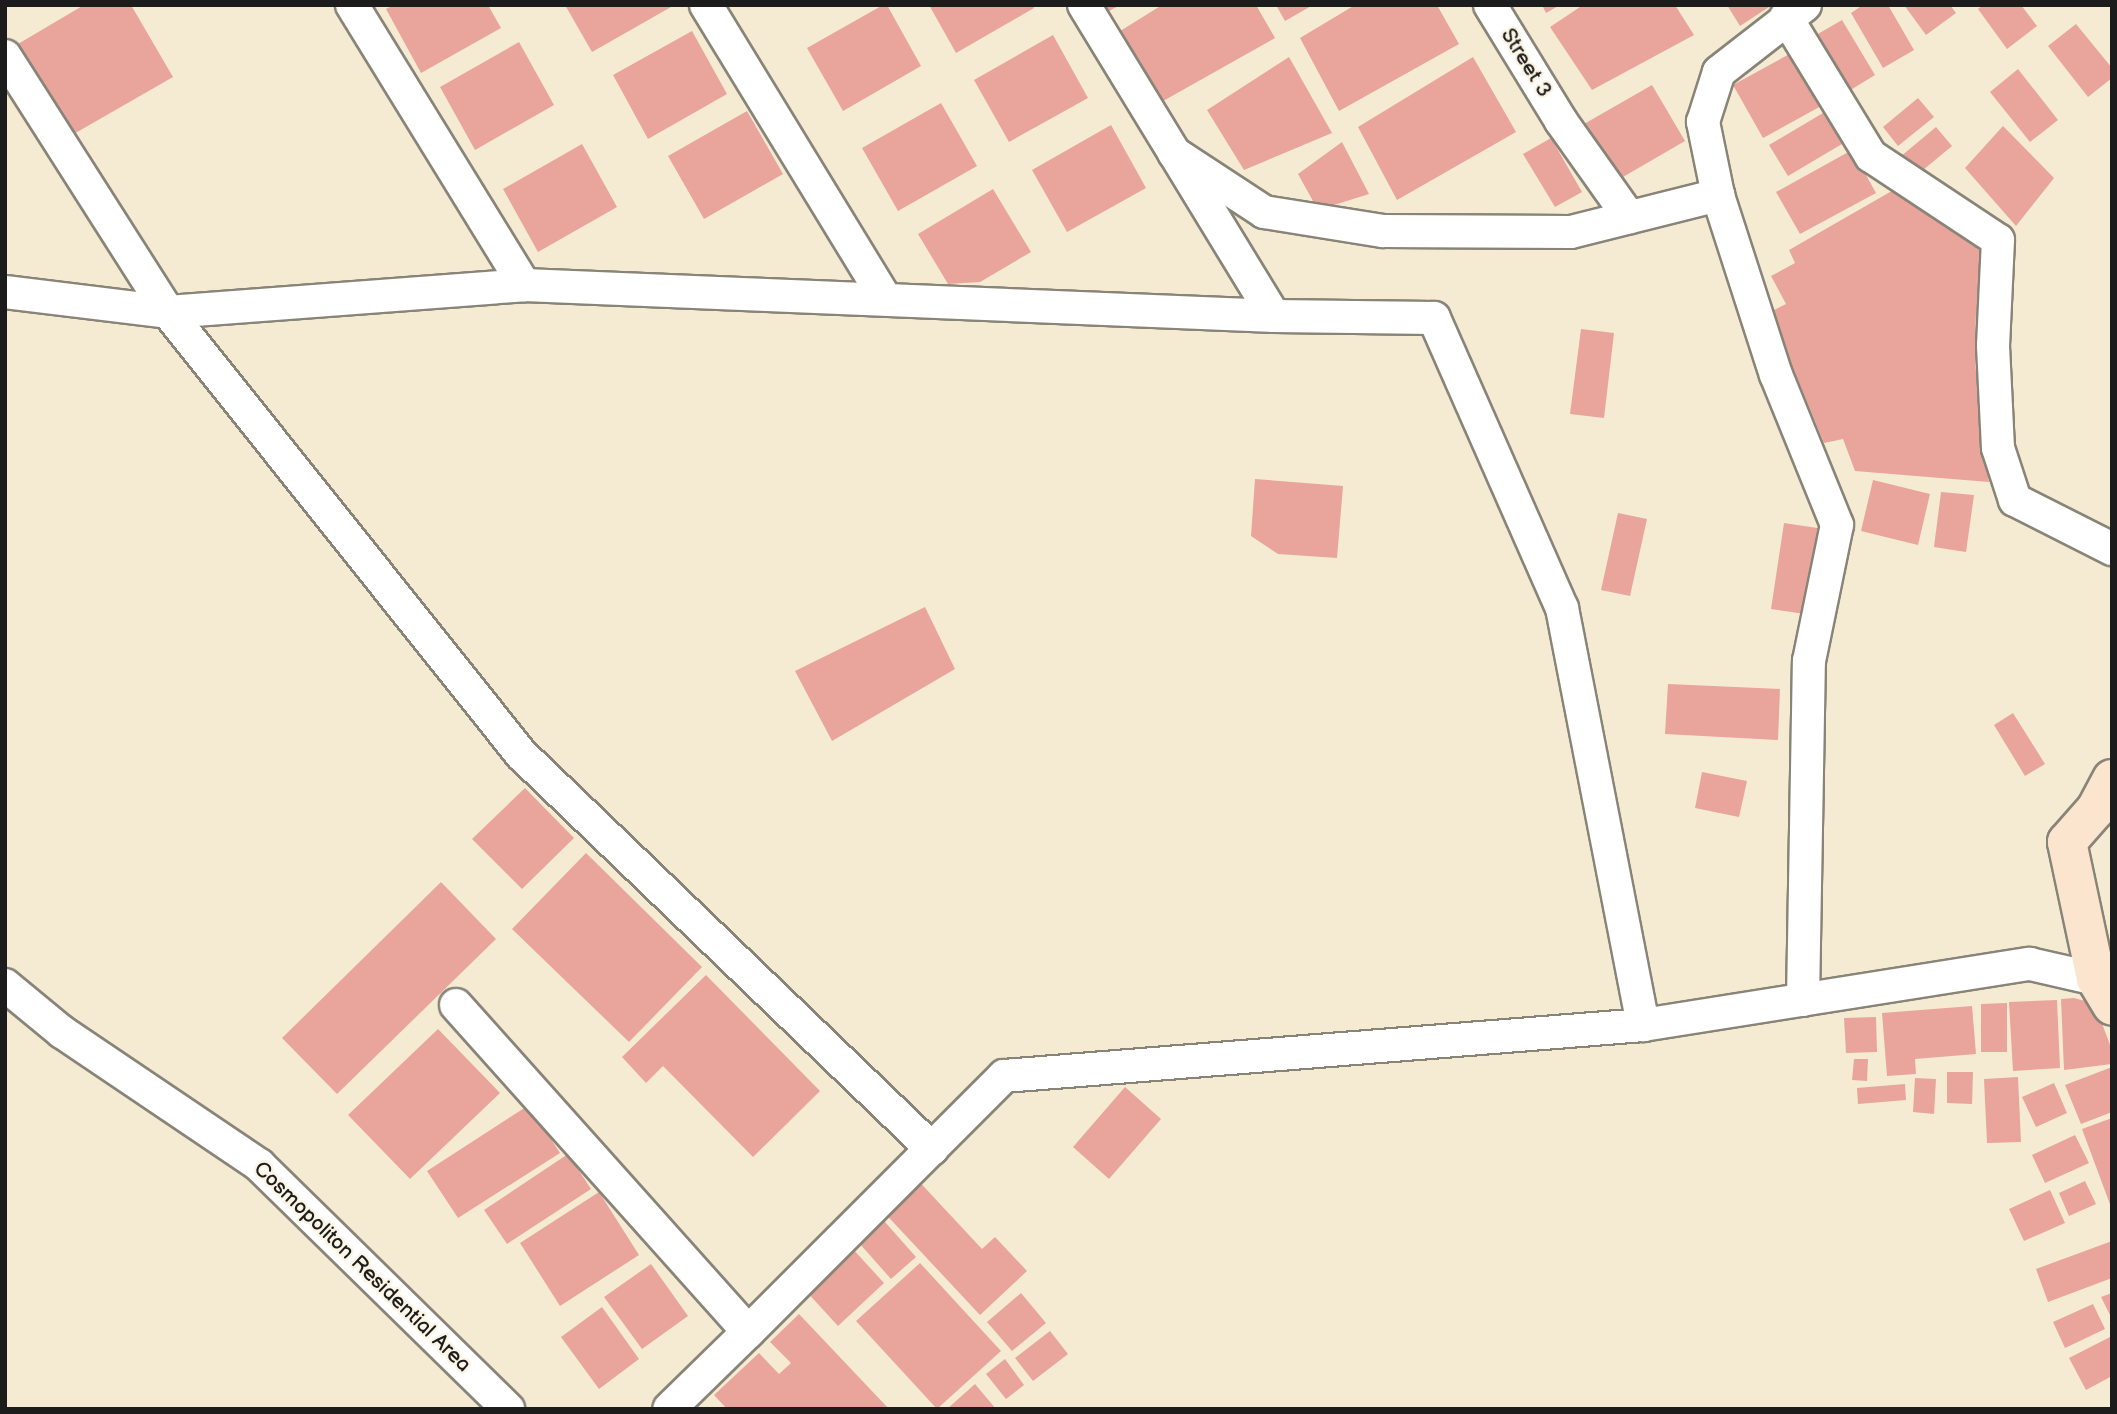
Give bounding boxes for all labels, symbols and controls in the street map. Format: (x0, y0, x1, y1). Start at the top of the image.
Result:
street label: Street 3 (1495, 24, 1557, 102)
street label: Cosmopoliton Residential Area (248, 1156, 476, 1378)

